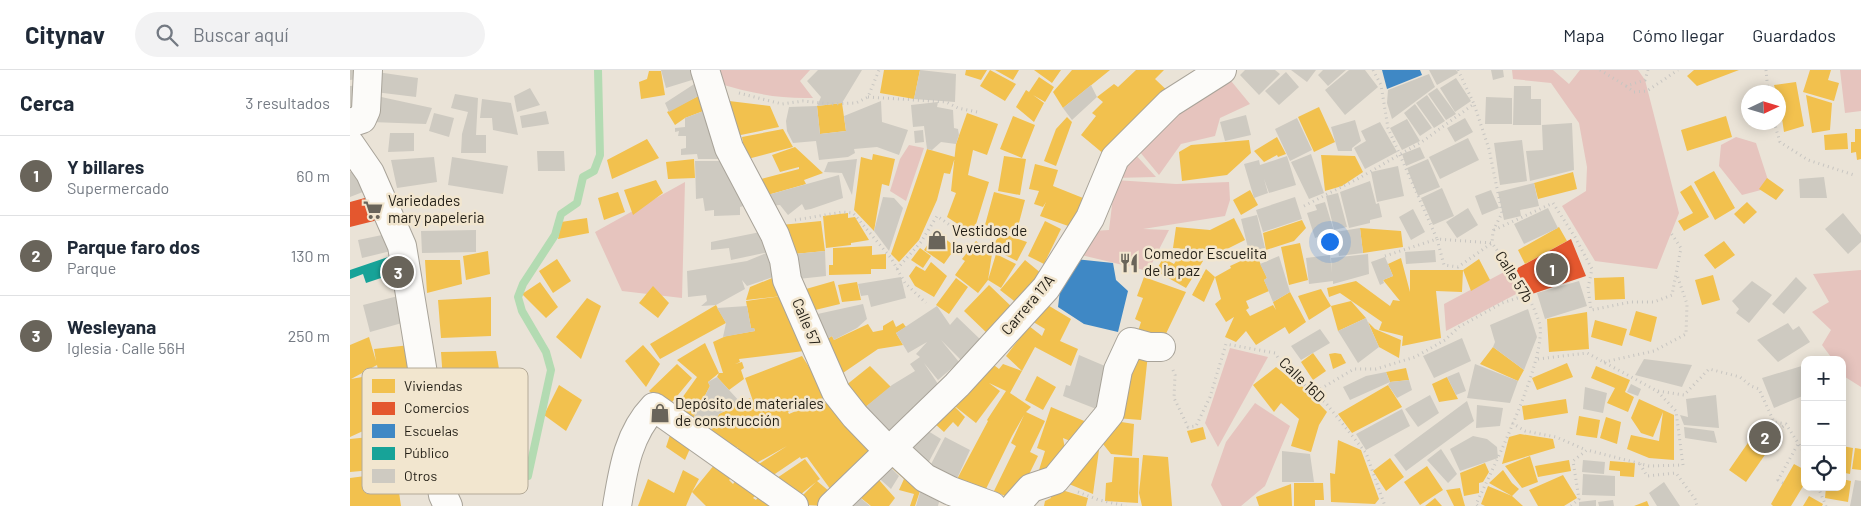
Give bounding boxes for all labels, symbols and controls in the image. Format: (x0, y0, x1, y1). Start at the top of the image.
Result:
search box (135, 12, 485, 57)
text: Citynav (25, 20, 105, 49)
icon: search (153, 21, 181, 49)
text: Buscar aquí (193, 23, 289, 46)
text: Mapa (1563, 24, 1604, 46)
text: Cómo llegar (1632, 24, 1724, 46)
text: Guardados (1752, 24, 1836, 46)
north arrow (1741, 85, 1786, 130)
text: Cerca (20, 90, 74, 115)
text: 3 resultados (245, 93, 330, 112)
text: Y billares (67, 155, 144, 178)
text: 1 (33, 166, 39, 185)
text: 60 m (296, 166, 330, 185)
text: Supermercado (67, 178, 169, 197)
place label: Variedades mary papeleria (388, 191, 484, 226)
supermarket icon: Variedades mary papeleria (362, 199, 384, 221)
place label: Vestidos de la verdad (952, 221, 1027, 256)
shop icon: Vestidos de la verdad (926, 229, 948, 251)
your location (1317, 229, 1343, 255)
text: Parque faro dos (67, 235, 200, 258)
place label: Comedor Escuelita de la paz (1144, 244, 1267, 279)
text: 2 (32, 246, 40, 265)
text: 130 m (291, 246, 330, 265)
street label: Calle 57b (1492, 247, 1538, 306)
pin: 1 (1536, 250, 1568, 288)
restaurant icon: Comedor Escuelita de la paz (1118, 252, 1140, 274)
pin: 3 (382, 253, 414, 291)
text: Parque (67, 258, 116, 277)
street label: Carrera 17A (997, 271, 1058, 338)
street label: Calle 57 (789, 295, 825, 348)
text: Wesleyana (67, 315, 156, 338)
text: 3 (32, 326, 40, 345)
text: 250 m (288, 326, 330, 345)
text: Iglesia · Calle 56H (67, 338, 185, 357)
street label: Calle 16D (1276, 353, 1329, 405)
map controls (1801, 356, 1846, 491)
button: + (1801, 356, 1846, 401)
legend (362, 368, 528, 494)
text: Viviendas (404, 377, 463, 394)
place label: Depósito de materiales de construcción (675, 394, 824, 429)
text: Comercios (404, 399, 470, 416)
button: − (1801, 401, 1846, 446)
shop icon: Depósito de materiales de construcción (649, 402, 671, 424)
pin: 2 (1749, 418, 1781, 456)
text: Escuelas (404, 422, 459, 439)
text: Público (404, 444, 449, 461)
button: locate (1801, 446, 1846, 491)
text: Otros (404, 467, 437, 484)

